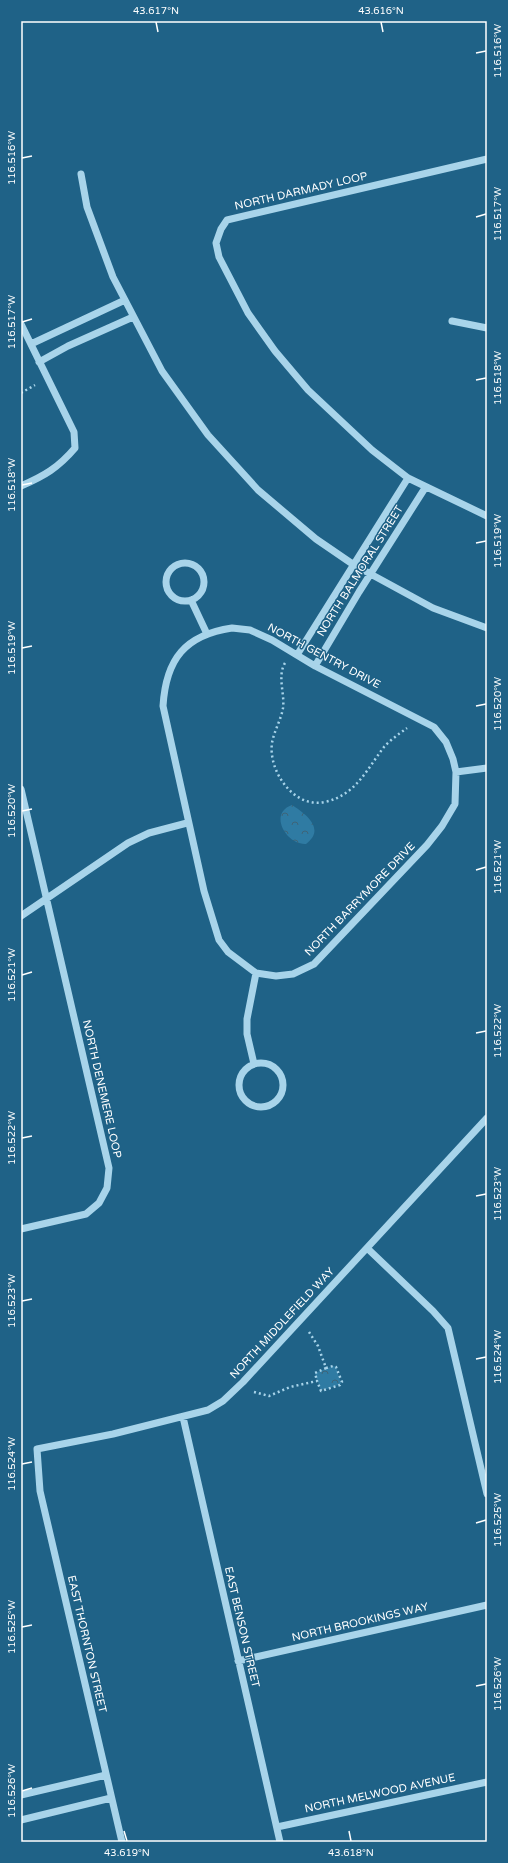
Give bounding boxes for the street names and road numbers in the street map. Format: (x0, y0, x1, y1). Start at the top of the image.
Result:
street label: NORTH DARMADY LOOP (233, 169, 369, 213)
street label: NORTH BALMORAL STREET (314, 503, 406, 639)
street label: NORTH GENTRY DRIVE (265, 621, 383, 691)
street label: NORTH BARRYMORE DRIVE (302, 839, 418, 959)
street label: NORTH DENEMERE LOOP (80, 1019, 124, 1159)
street label: NORTH MIDDLEFIELD WAY (227, 1265, 337, 1381)
street label: EAST BENSON STREET (222, 1565, 262, 1689)
street label: EAST THORNTON STREET (65, 1574, 109, 1714)
street label: NORTH BROOKINGS WAY (290, 1600, 430, 1644)
street label: NORTH MELWOOD AVENUE (303, 1771, 457, 1815)

